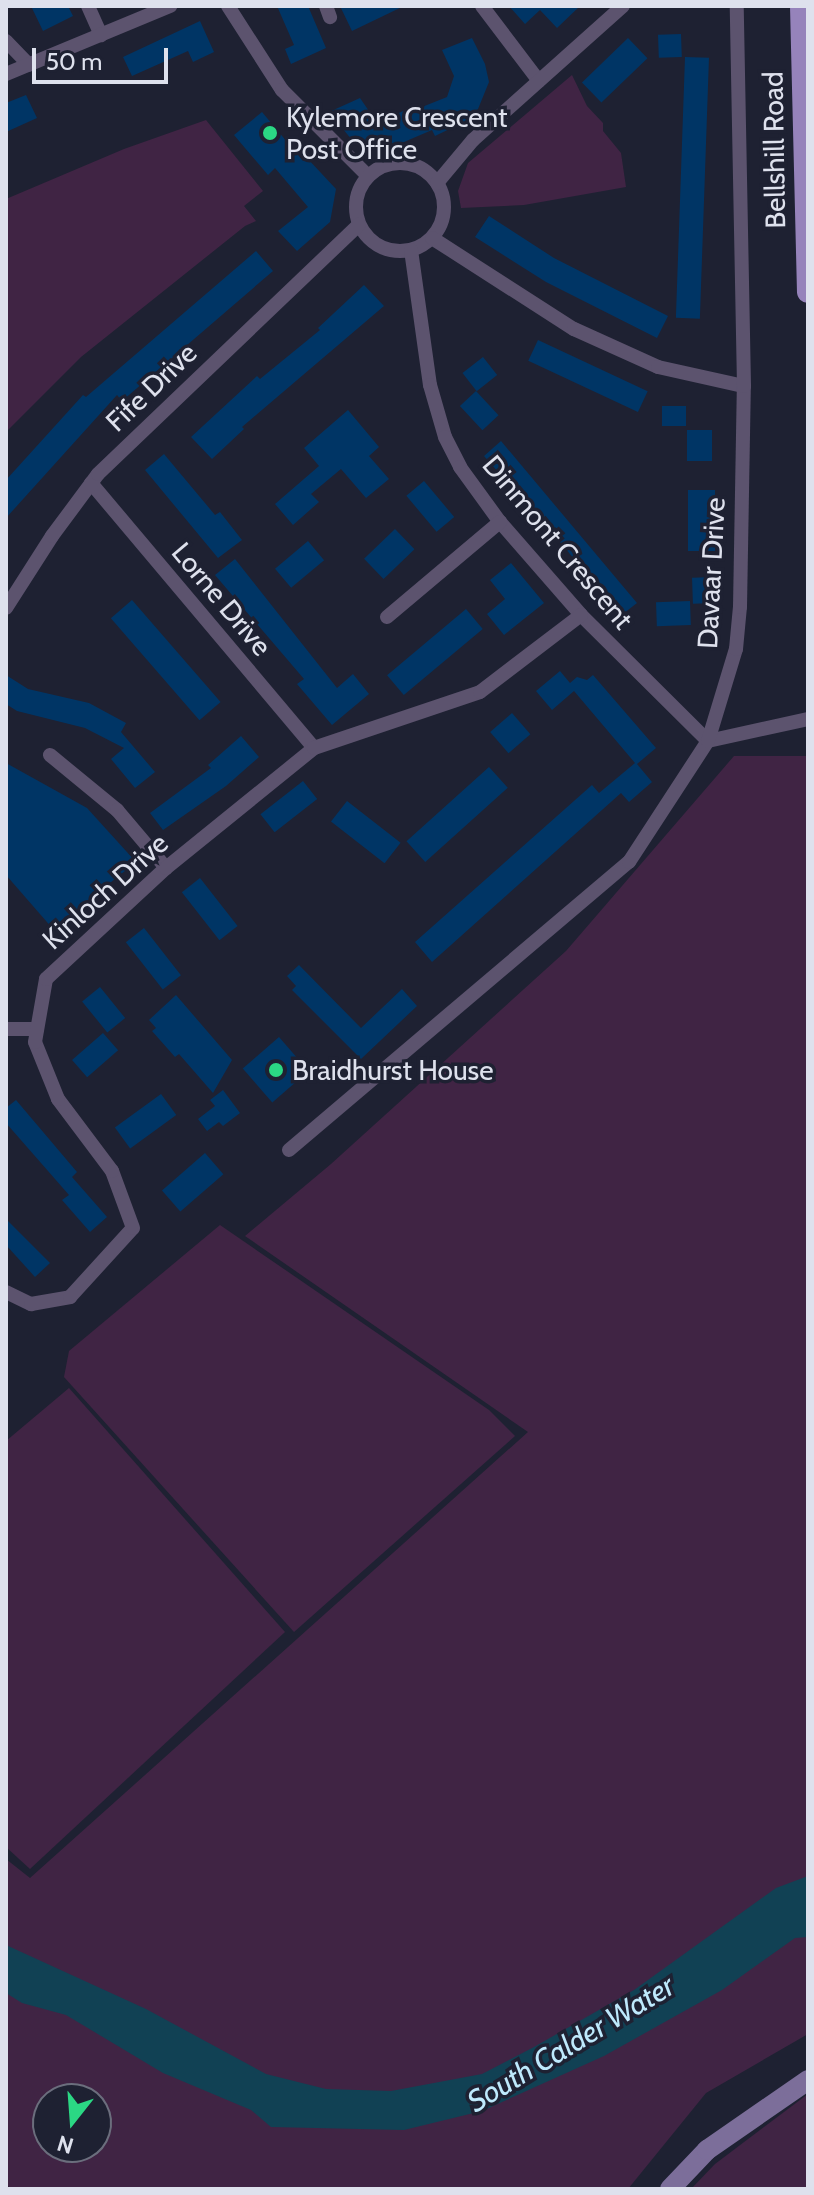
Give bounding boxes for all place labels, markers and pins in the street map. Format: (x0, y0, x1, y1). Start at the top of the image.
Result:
place label: Kylemore Crescent Post Office (286, 100, 507, 166)
marker: Kylemore Crescent Post Office (261, 124, 279, 142)
place label: Braidhurst House (292, 1053, 494, 1087)
marker: Braidhurst House (267, 1061, 285, 1079)

